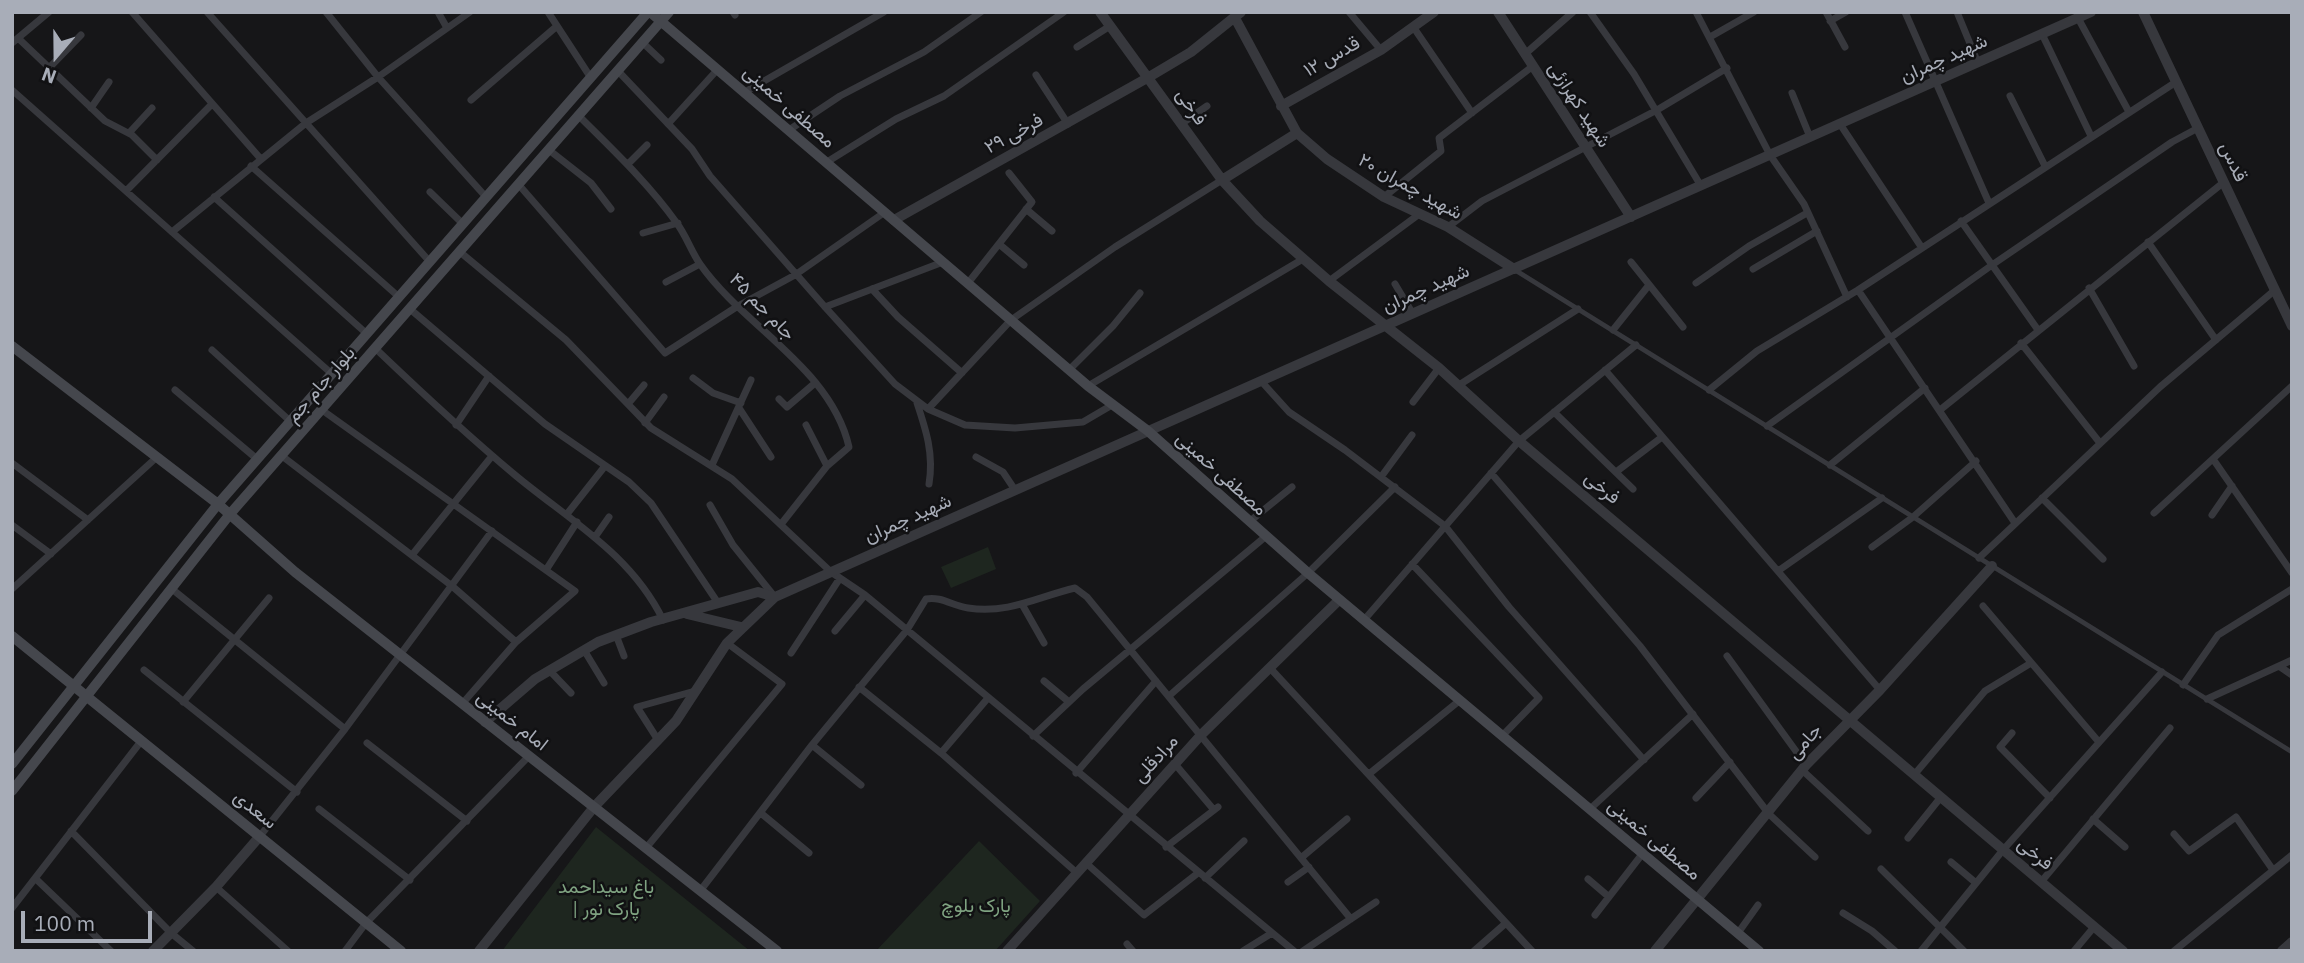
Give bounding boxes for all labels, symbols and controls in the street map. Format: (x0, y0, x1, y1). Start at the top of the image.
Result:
north arrow (21, 21, 91, 91)
street label: شهید چمران (1897, 30, 1991, 88)
street label: قدس ۱۲ (1300, 32, 1364, 82)
street label: شهید کهرازئی (1543, 58, 1615, 152)
street label: مصطفی خمینی (738, 61, 840, 153)
text: N (38, 62, 59, 89)
street label: فرخی (1170, 84, 1212, 130)
street label: فرخی ۲۹ (981, 109, 1047, 159)
street label: قدس (2214, 138, 2252, 186)
street label: شهید چمران ۲۰ (1354, 149, 1466, 225)
street label: شهید چمران (1379, 260, 1473, 318)
street label: جام جم ۴۵ (724, 269, 800, 345)
street label: بلوار جام جم (282, 342, 360, 428)
street label: مصطفی خمینی (1171, 427, 1271, 521)
street label: فرخی (1580, 467, 1624, 509)
street label: شهید چمران (861, 490, 955, 548)
street label: امام خمینی (472, 686, 552, 756)
street label: جامی (1783, 719, 1827, 765)
street label: مرادقلی (1129, 730, 1183, 788)
street label: سعدی (229, 786, 281, 834)
street label: مصطفی خمینی (1603, 794, 1705, 886)
street label: فرخی (2013, 833, 2057, 875)
park label: باغ سیداحمد | پارک نور (558, 877, 654, 921)
park label: پارک بلوچ (941, 896, 1011, 918)
scale bar (24, 897, 156, 941)
text: 100 m (34, 909, 95, 937)

